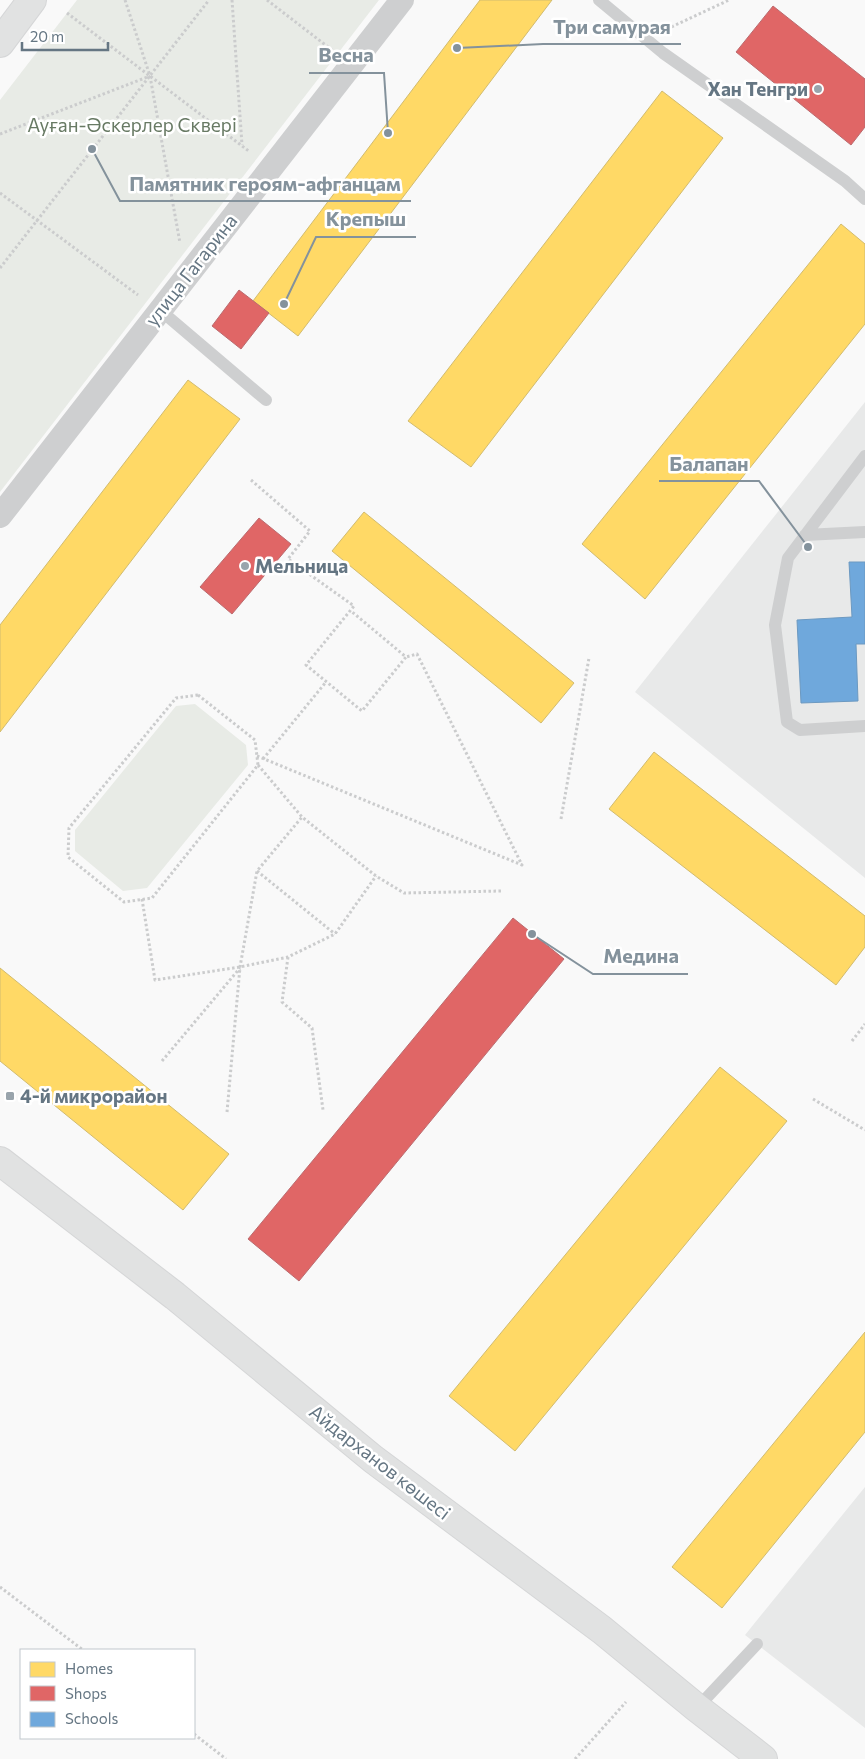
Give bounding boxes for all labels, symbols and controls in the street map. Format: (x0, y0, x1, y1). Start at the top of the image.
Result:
callout: Три самурая (543, 9, 681, 44)
text: Три самурая (553, 14, 671, 38)
scale bar (22, 20, 109, 52)
text: 20 m (30, 27, 64, 45)
callout: Весна (309, 38, 384, 73)
text: Весна (318, 42, 374, 66)
place label: Хан Тенгри (707, 77, 808, 100)
marker: Хан Тенгри (812, 83, 824, 95)
park label: Ауған-Әскерлер Сквері (27, 113, 237, 136)
callout: Памятник героям-афганцам (120, 166, 411, 201)
text: Памятник героям-афганцам (129, 171, 401, 195)
callout: Крепыш (316, 202, 416, 237)
text: Крепыш (326, 206, 406, 230)
street label: улица Гагарина (140, 209, 241, 330)
callout: Балапан (659, 446, 759, 481)
text: Балапан (669, 451, 749, 475)
place label: Мельница (255, 554, 348, 577)
marker: Мельница (239, 560, 251, 572)
callout: Медина (593, 939, 688, 974)
text: Медина (603, 943, 679, 967)
place label: 4-й микрорайон (20, 1084, 168, 1107)
marker: 4-й микрорайон (4, 1090, 16, 1102)
street label: Айдарханов көшесі (305, 1399, 455, 1524)
legend (20, 1649, 195, 1739)
text: Homes (65, 1659, 113, 1677)
text: Shops (65, 1684, 107, 1702)
text: Schools (65, 1709, 119, 1727)

